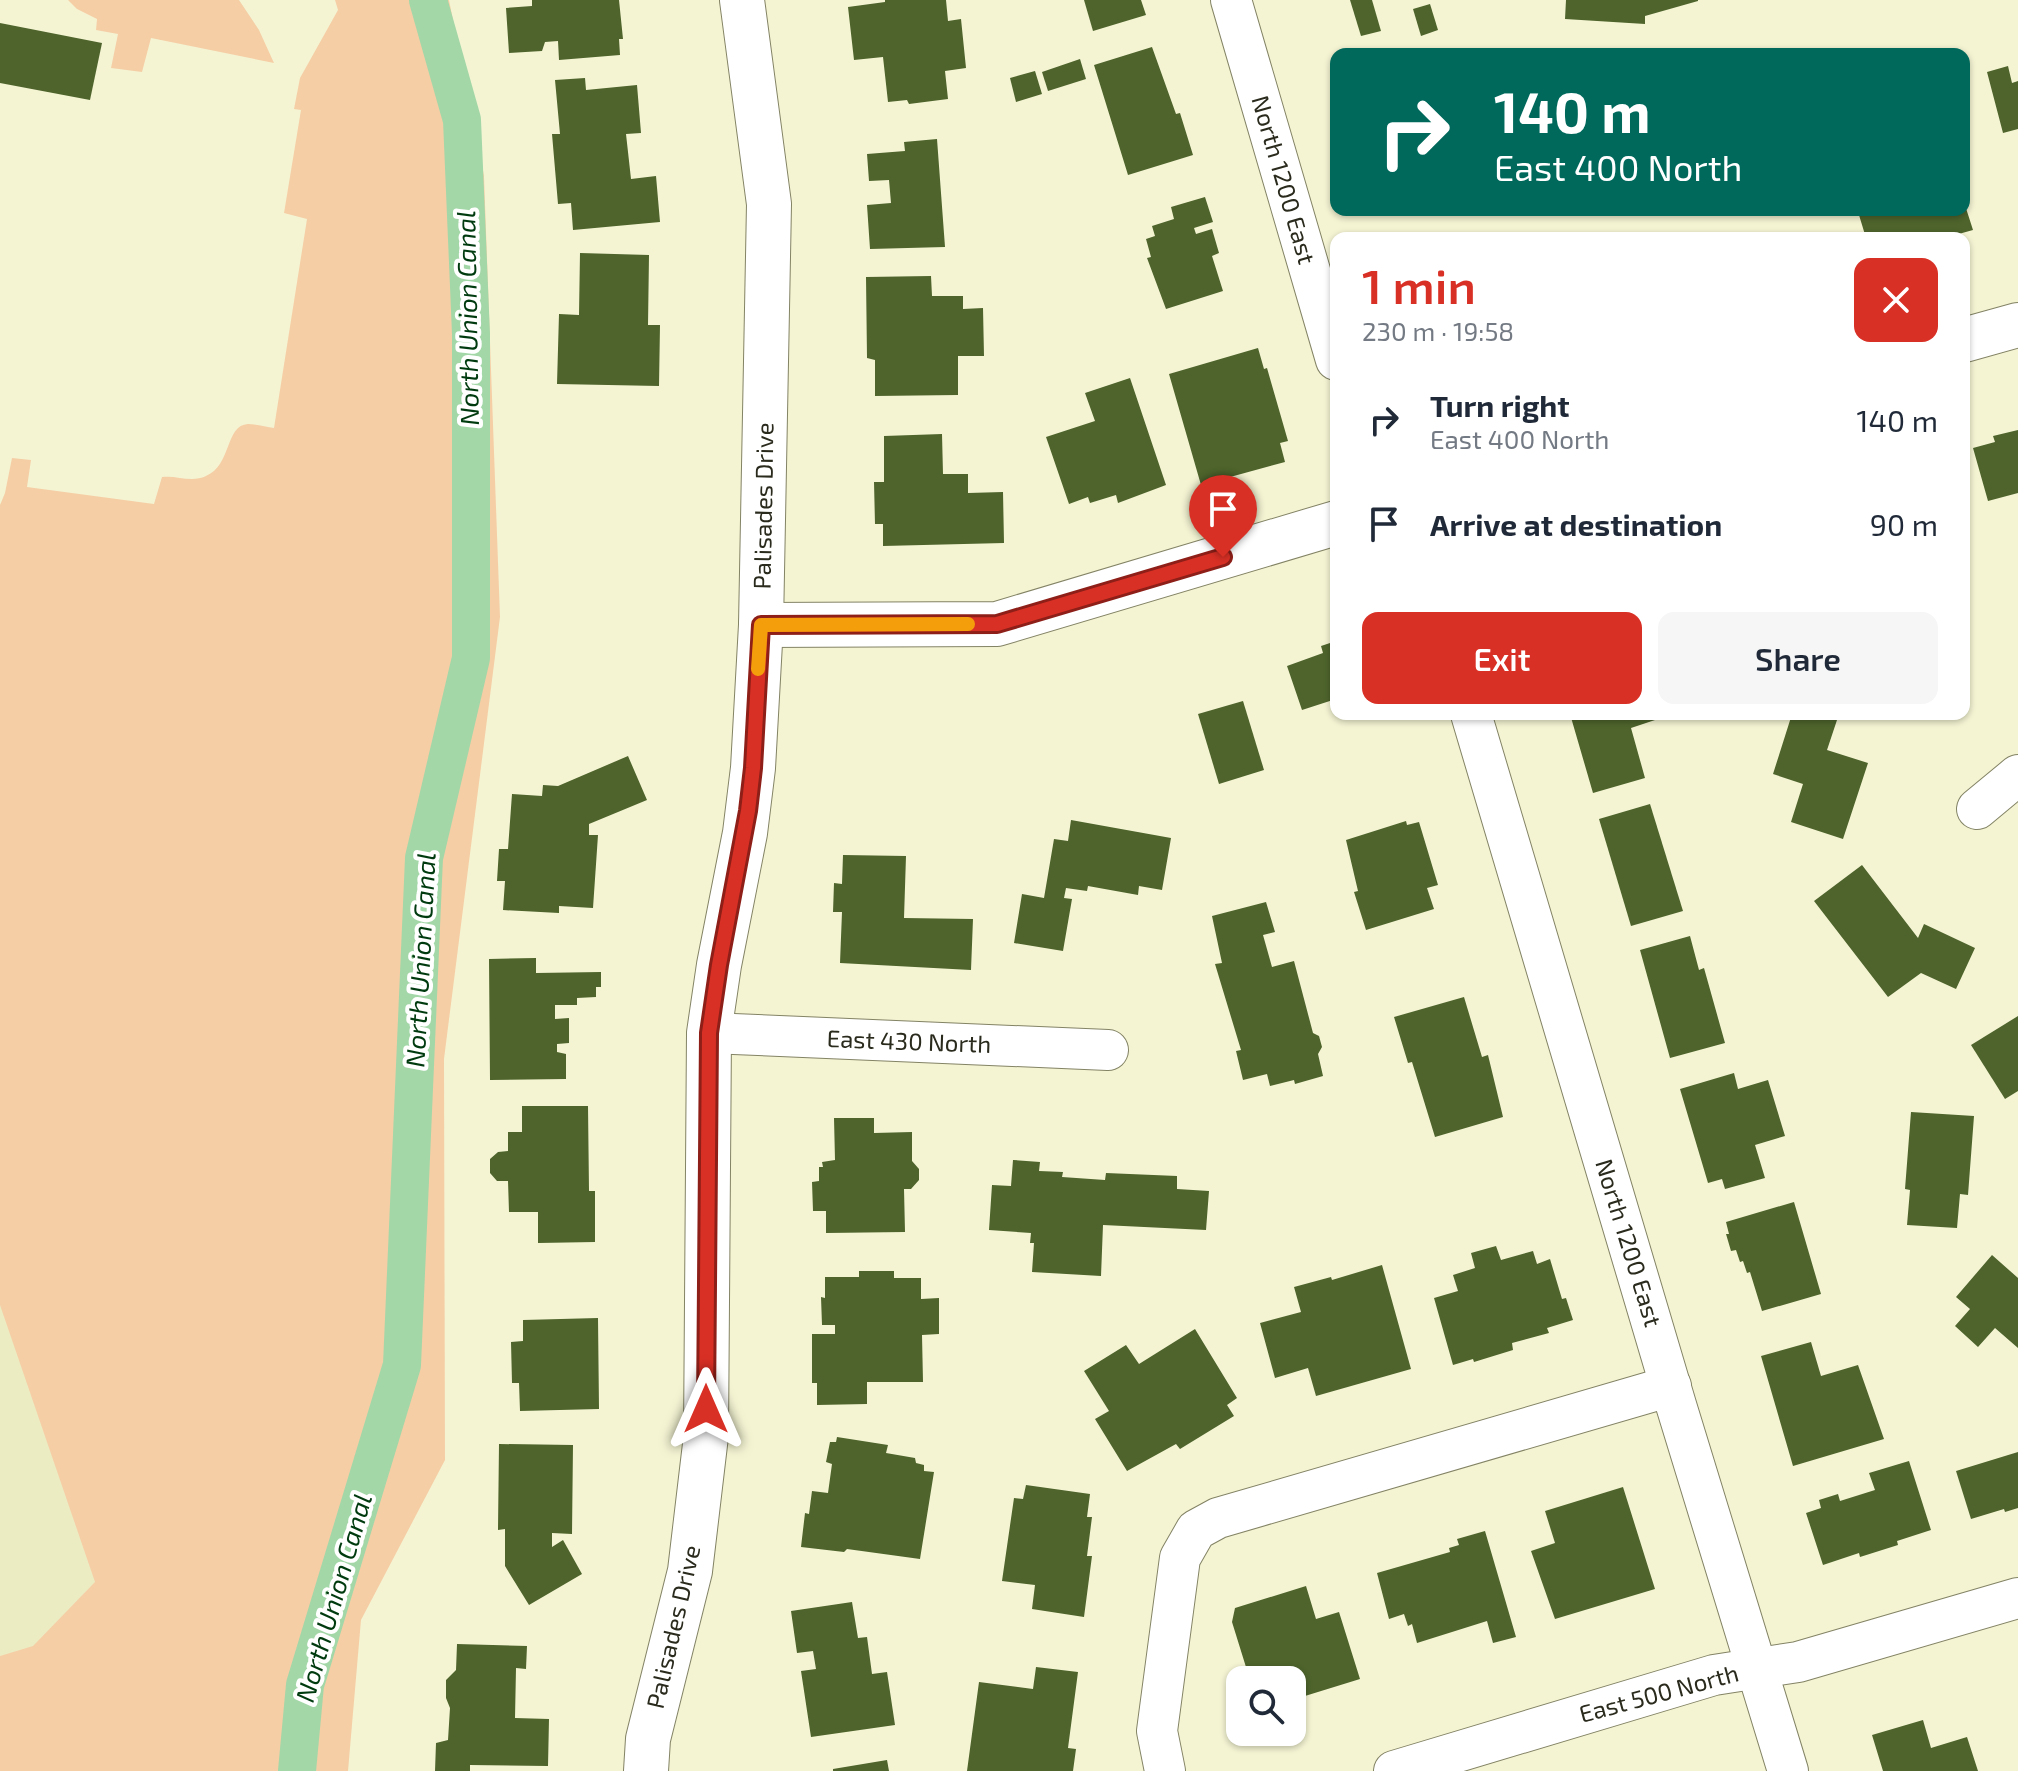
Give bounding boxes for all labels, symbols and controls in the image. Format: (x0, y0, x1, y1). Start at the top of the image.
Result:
text: 140 m (1494, 77, 1651, 144)
icon: right (1362, 80, 1466, 184)
street label: North 1200 East (1247, 92, 1322, 267)
text: East 400 North (1494, 145, 1742, 188)
water label: North Union Canal (449, 210, 484, 426)
text: 1 min (1362, 256, 1476, 314)
button: close (1854, 258, 1938, 342)
text: 230 m · 19:58 (1362, 315, 1514, 346)
text: Turn right (1430, 387, 1570, 423)
icon: right (1362, 398, 1406, 442)
text: 140 m (1857, 402, 1938, 438)
street label: Palisades Drive (747, 422, 778, 590)
text: East 400 North (1430, 423, 1609, 454)
pin (1189, 475, 1257, 557)
icon: arrive (1201, 487, 1245, 531)
icon: arrive (1362, 502, 1406, 546)
text: Arrive at destination (1430, 506, 1722, 542)
text: 90 m (1870, 506, 1938, 542)
button: Exit (1362, 612, 1642, 704)
button: Share (1658, 612, 1938, 704)
water label: North Union Canal (398, 852, 441, 1068)
street label: East 430 North (826, 1023, 992, 1058)
street label: North 1200 East (1590, 1155, 1669, 1330)
position arrow (664, 1367, 748, 1451)
water label: North Union Canal (288, 1490, 377, 1705)
street label: Palisades Drive (640, 1542, 705, 1711)
street label: East 500 North (1576, 1657, 1741, 1728)
map controls (1226, 1666, 1306, 1746)
button: search (1226, 1666, 1306, 1746)

